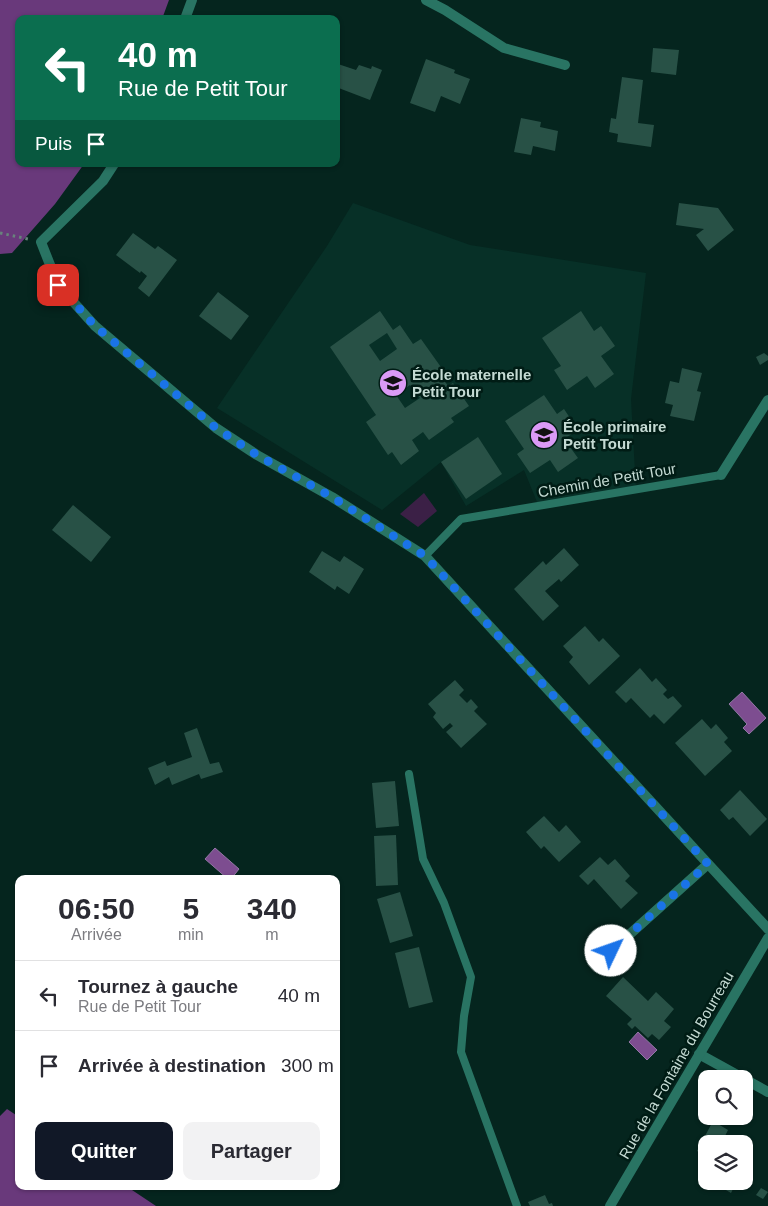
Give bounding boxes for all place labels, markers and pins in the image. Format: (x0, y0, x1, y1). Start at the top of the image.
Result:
pin (37, 264, 79, 306)
place label: École maternelle Petit Tour (412, 366, 531, 400)
school or university icon: École maternelle Petit Tour (378, 368, 408, 398)
place label: École primaire Petit Tour (563, 418, 666, 452)
school or university icon: École primaire Petit Tour (529, 420, 559, 450)

